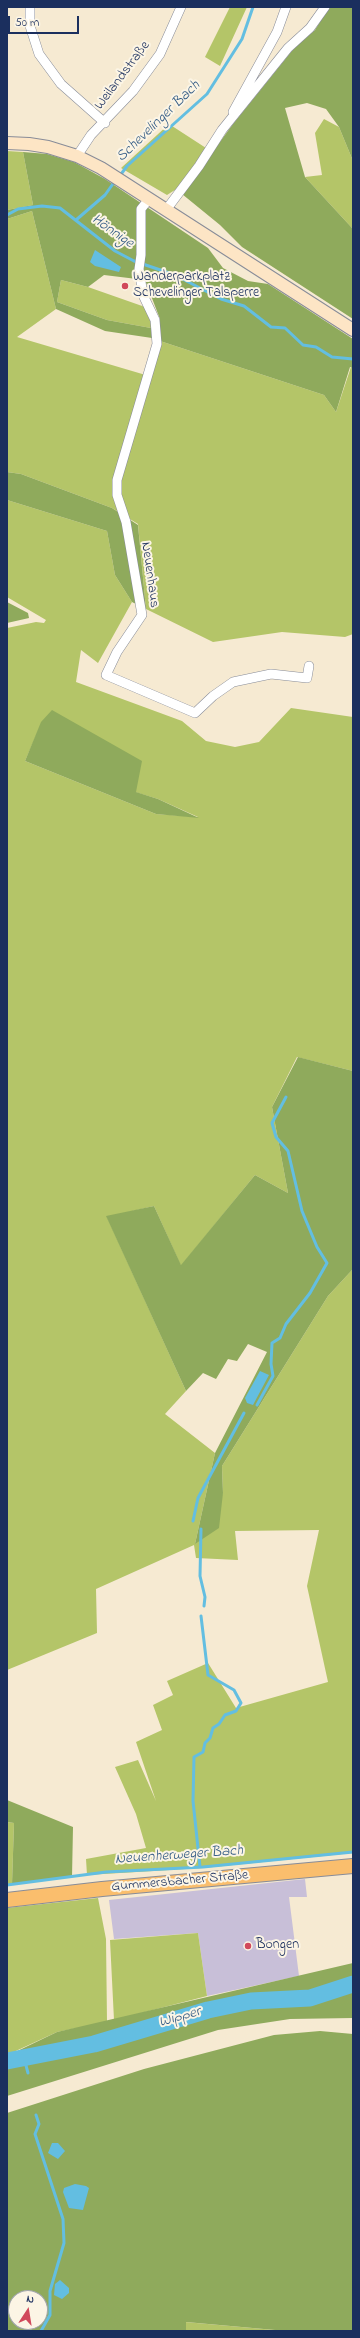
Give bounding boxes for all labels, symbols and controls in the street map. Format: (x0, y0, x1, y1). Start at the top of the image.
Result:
scale bar (10, 8, 81, 34)
text: 50 m (15, 14, 39, 32)
street label: Weilandstraße (92, 38, 154, 114)
water label: Schevelinger Bach (113, 77, 205, 167)
water label: Hönnige (87, 211, 137, 253)
place label: Wanderparkplatz Schevelinger Talsperre (133, 270, 259, 302)
marker: Wanderparkplatz Schevelinger Talsperre (120, 281, 130, 291)
street label: Neuenhaus (136, 541, 162, 609)
water label: Neuenherweger Bach (114, 1843, 244, 1869)
street label: Gummersbacher Straße (111, 1868, 249, 1896)
place label: Bongen (256, 1938, 299, 1954)
marker: Bongen (243, 1941, 253, 1951)
water label: Wipper (157, 2003, 203, 2033)
north arrow (8, 2290, 48, 2330)
text: N (25, 2291, 36, 2308)

